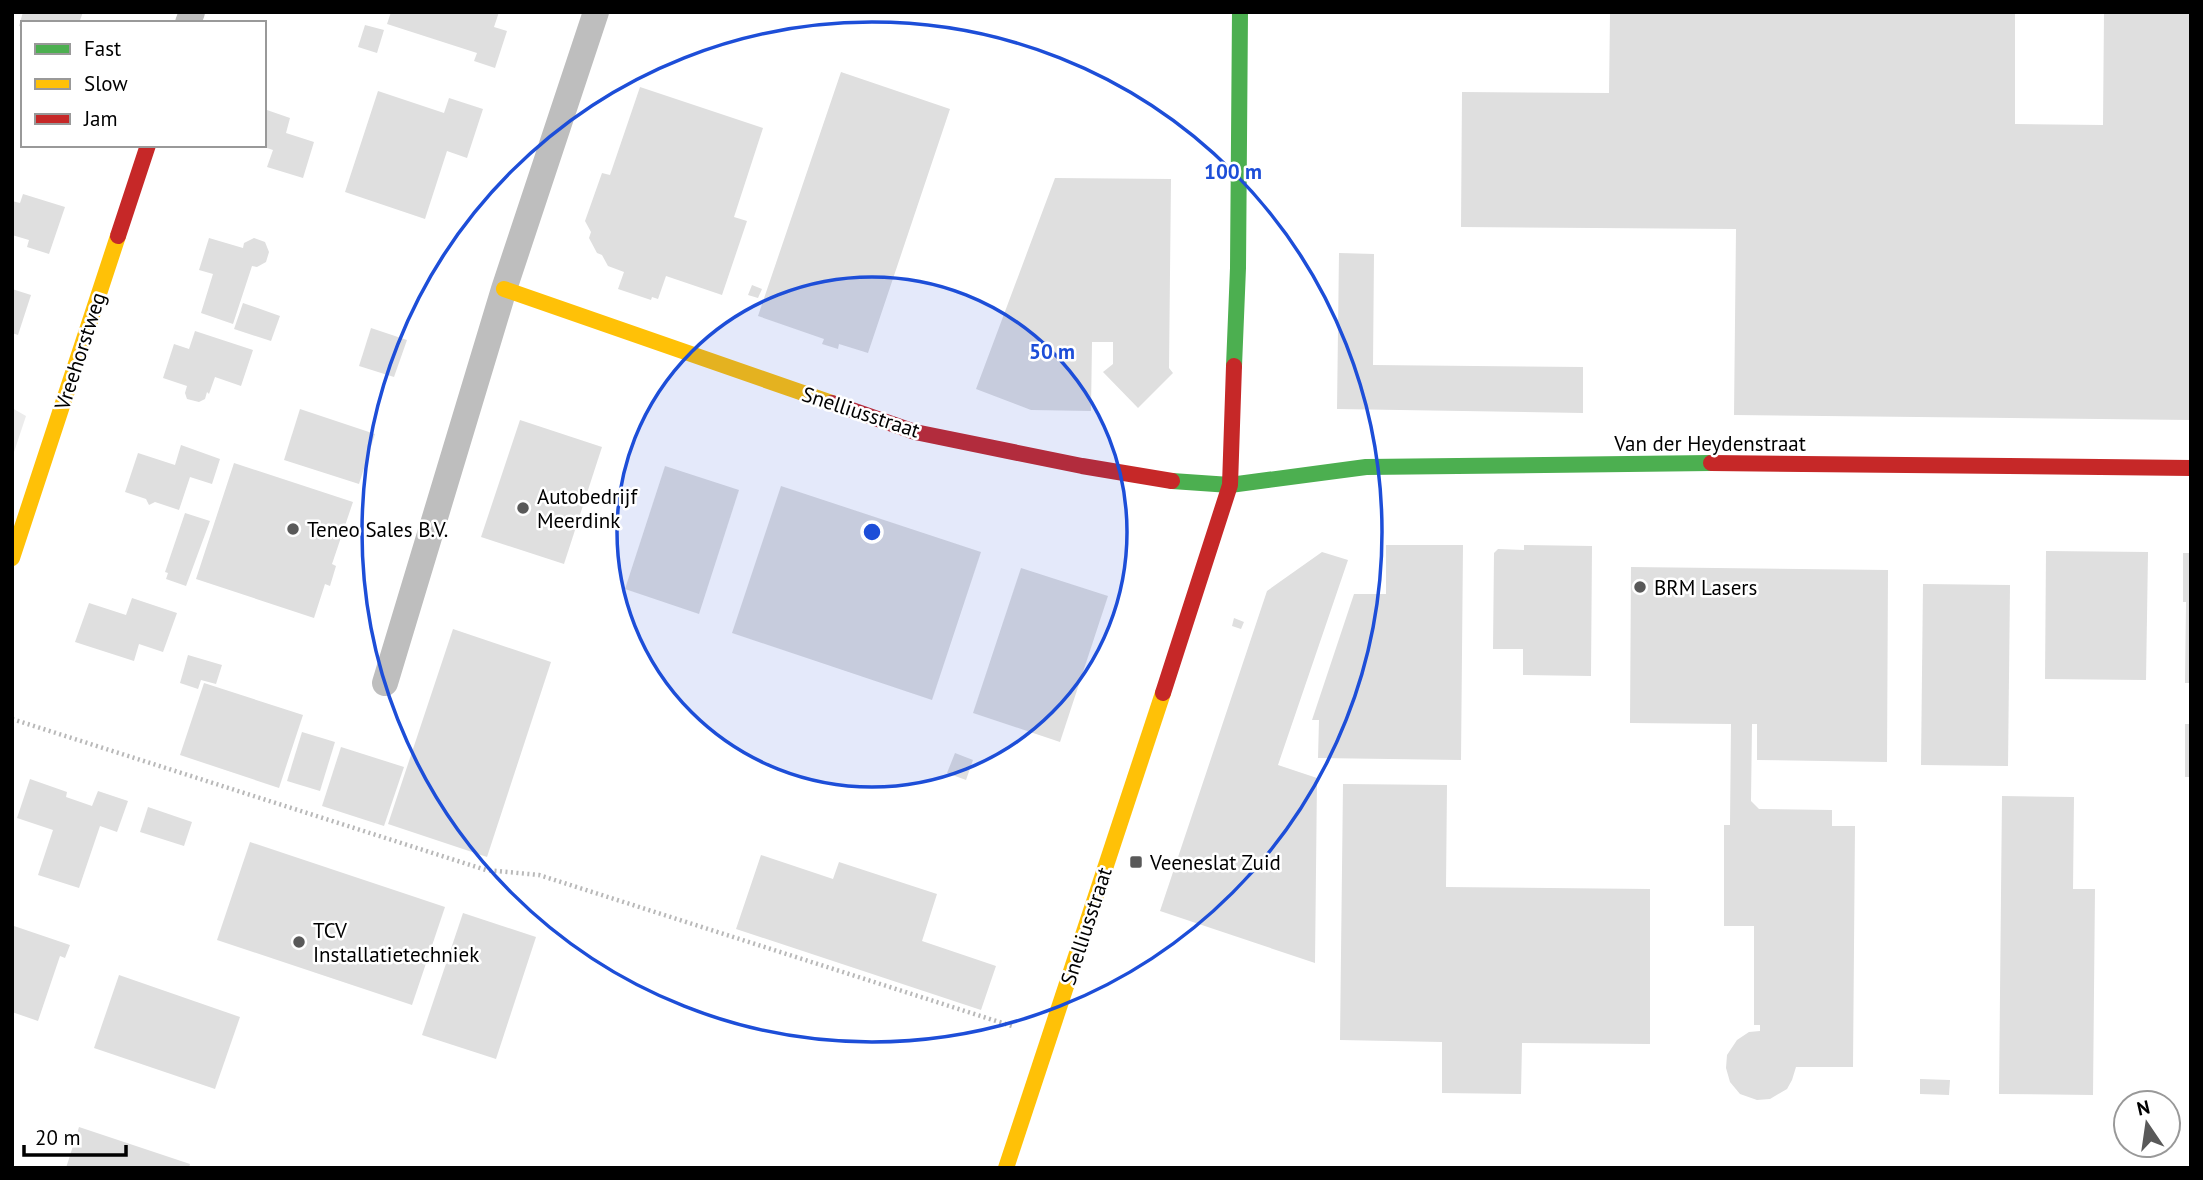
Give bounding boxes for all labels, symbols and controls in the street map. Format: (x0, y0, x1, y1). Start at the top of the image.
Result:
legend (21, 21, 266, 147)
text: Fast (84, 35, 121, 62)
text: Slow (84, 70, 128, 97)
text: Jam (83, 105, 118, 132)
text: 100 m (1204, 158, 1262, 185)
street label: Vreehorstweg (48, 289, 112, 414)
text: 50 m (1029, 338, 1075, 365)
street label: Snelliusstraat (799, 380, 923, 444)
street label: Van der Heydenstraat (1613, 430, 1806, 457)
place label: Autobedrijf Meerdink (537, 483, 638, 534)
marker: Autobedrijf Meerdink (515, 500, 531, 516)
place label: Teneo Sales B.V. (307, 516, 448, 543)
centre of rings (860, 520, 884, 544)
marker: Teneo Sales B.V. (285, 521, 301, 537)
place label: BRM Lasers (1654, 574, 1757, 601)
marker: BRM Lasers (1632, 579, 1648, 595)
place label: Veeneslat Zuid (1149, 849, 1281, 876)
marker: Veeneslat Zuid (1128, 854, 1144, 870)
street label: Snelliusstraat (1054, 864, 1118, 988)
place label: TCV Installatietechniek (313, 917, 479, 968)
marker: TCV Installatietechniek (291, 934, 307, 950)
north arrow (2112, 1089, 2182, 1159)
text: N (2134, 1094, 2152, 1121)
scale bar (24, 1114, 126, 1158)
text: 20 m (35, 1124, 81, 1151)

